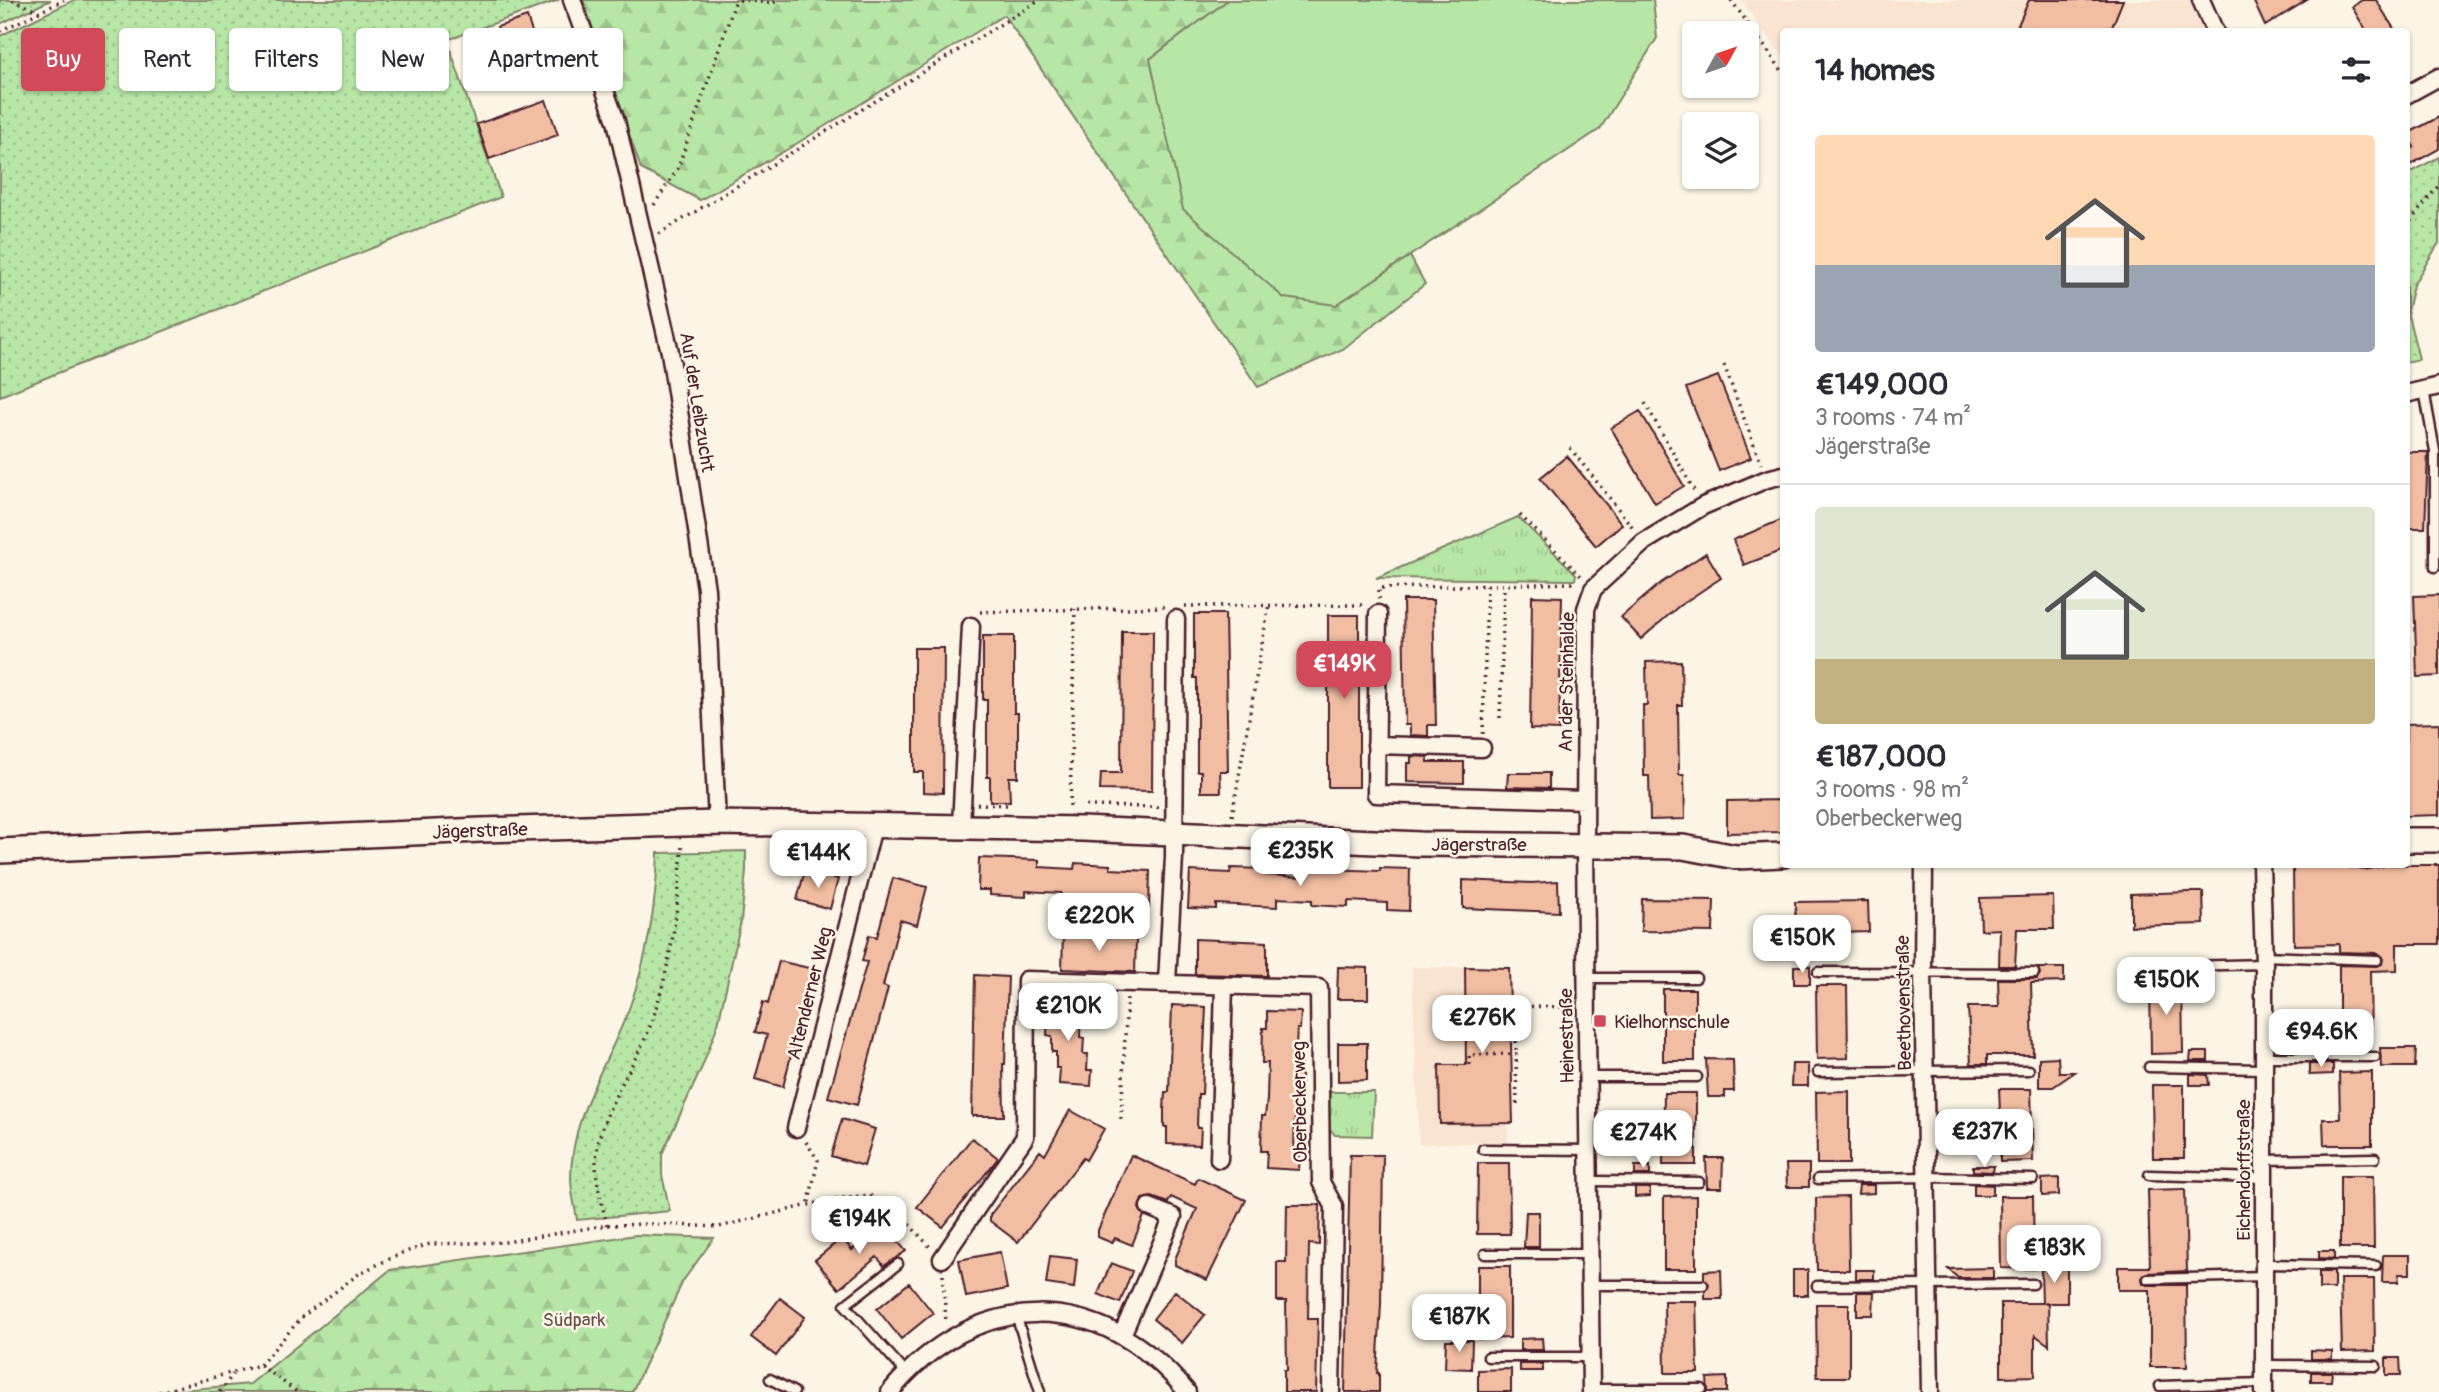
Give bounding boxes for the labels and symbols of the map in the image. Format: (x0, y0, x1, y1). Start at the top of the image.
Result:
north arrow (1682, 21, 1759, 98)
street label: Auf der Leibzucht (674, 331, 720, 474)
street label: An der Steinhalde (1554, 611, 1580, 752)
pin: €149K (1295, 642, 1393, 701)
street label: Jägerstraße (432, 817, 529, 845)
pin: €235K (1251, 828, 1349, 888)
pin: €144K (769, 830, 867, 890)
street label: Jägerstraße (1431, 833, 1527, 857)
pin: €220K (1050, 894, 1148, 953)
pin: €150K (1753, 916, 1851, 975)
street label: Altenderner Weg (782, 924, 838, 1062)
street label: Beethovenstraße (1891, 934, 1917, 1071)
pin: €150K (2117, 958, 2215, 1017)
pin: €210K (1019, 984, 1117, 1043)
street label: Heinestraße (1554, 987, 1580, 1084)
pin: €276K (1433, 996, 1531, 1055)
place label: Kielhornschule (1614, 1010, 1730, 1034)
pin: €94.6K (2264, 1010, 2378, 1069)
marker: Kielhornschule (1592, 1013, 1608, 1029)
street label: Oberbeckerweg (1287, 1041, 1313, 1163)
street label: Eichendorffstraße (2232, 1099, 2256, 1241)
pin: €274K (1594, 1110, 1692, 1170)
pin: €237K (1935, 1110, 2033, 1169)
pin: €194K (810, 1196, 908, 1256)
pin: €183K (2005, 1226, 2103, 1285)
pin: €187K (1410, 1294, 1508, 1354)
park label: Südpark (543, 1308, 605, 1332)

